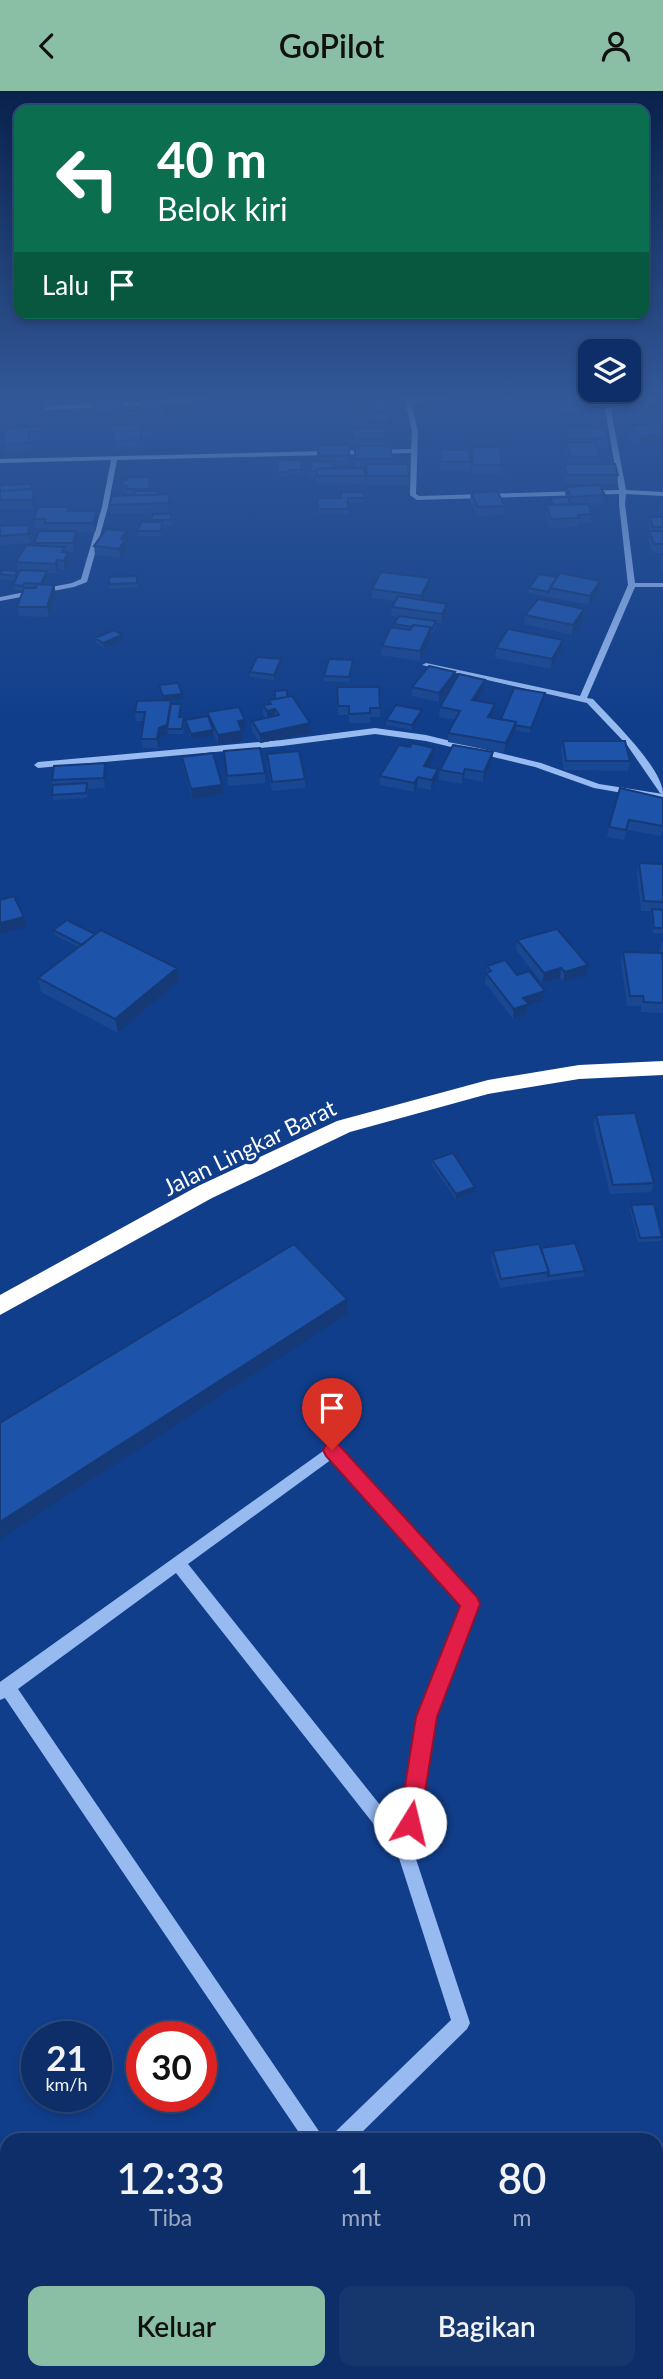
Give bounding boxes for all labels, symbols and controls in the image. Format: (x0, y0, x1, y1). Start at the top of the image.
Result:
text: GoPilot (279, 26, 384, 65)
icon: back (28, 27, 66, 65)
icon: person (597, 27, 635, 65)
text: 40 m (157, 130, 267, 188)
icon: left (42, 133, 133, 224)
text: Belok kiri (157, 189, 288, 228)
icon: arrive (103, 266, 141, 304)
text: Lalu (42, 269, 89, 301)
map controls (578, 339, 641, 402)
button: layers (578, 339, 641, 402)
street label: Jalan Lingkar Barat (158, 1093, 341, 1201)
pin (302, 1378, 362, 1450)
icon: arrive (313, 1389, 351, 1427)
position arrow (373, 1786, 447, 1860)
speed limit sign: 30 (126, 2021, 217, 2112)
text: 21 (46, 2036, 87, 2078)
text: km/h (45, 2073, 88, 2095)
text: 12:33 (117, 2153, 225, 2203)
text: 1 (349, 2153, 373, 2203)
text: 80 (498, 2153, 546, 2203)
text: Tiba (149, 2203, 192, 2231)
text: mnt (341, 2203, 381, 2231)
text: m (513, 2203, 532, 2231)
button: Keluar (28, 2286, 325, 2366)
button: Bagikan (339, 2286, 635, 2366)

